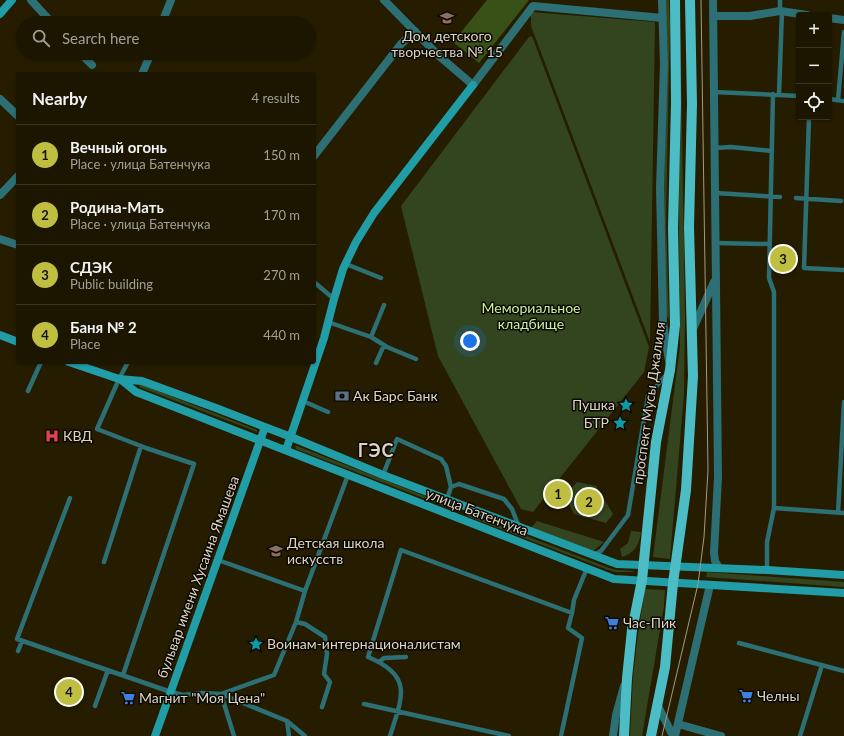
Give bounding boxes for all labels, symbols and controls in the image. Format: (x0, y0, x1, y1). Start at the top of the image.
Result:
school or university icon: Дом детского творчества № 15 (439, 10, 455, 26)
map controls (796, 12, 832, 120)
button: + (796, 12, 832, 48)
search box (16, 16, 316, 60)
icon: search (30, 27, 52, 49)
place label: Дом детского творчества № 15 (391, 27, 503, 60)
text: Search here (62, 29, 139, 47)
button: − (796, 48, 832, 84)
button: locate (796, 84, 832, 120)
text: Nearby (32, 88, 87, 109)
text: 4 results (252, 90, 300, 106)
text: Вечный огонь (70, 138, 167, 156)
text: 1 (41, 147, 49, 163)
text: 150 m (263, 147, 300, 163)
text: Place · улица Батенчука (70, 156, 211, 172)
text: Родина-Мать (70, 198, 164, 216)
text: 2 (41, 207, 49, 223)
text: 170 m (263, 207, 300, 223)
text: Place · улица Батенчука (70, 216, 211, 232)
pin: 3 (770, 244, 796, 274)
text: СДЭК (70, 258, 113, 276)
text: 3 (41, 267, 49, 283)
text: 270 m (263, 267, 300, 283)
text: Public building (70, 276, 153, 292)
park label: Мемориальное кладбище (482, 299, 580, 332)
text: Баня № 2 (70, 318, 137, 336)
street label: проспект Мусы Джалиля (629, 320, 668, 485)
text: 4 (41, 327, 49, 343)
text: 440 m (263, 327, 300, 343)
your location (460, 331, 480, 351)
text: Place (70, 336, 100, 352)
place label: Ак Барс Банк (353, 387, 438, 404)
bank icon: Ак Барс Банк (334, 388, 350, 404)
place label: Пушка (572, 396, 615, 413)
place icon: Пушка (618, 397, 634, 413)
place label: БТР (584, 414, 609, 431)
place icon: БТР (612, 415, 628, 431)
place label: КВД (63, 427, 92, 444)
hospital icon: КВД (44, 428, 60, 444)
district label: ГЭС (358, 439, 394, 461)
street label: бульвар имени Хусаина Ямашева (153, 473, 242, 680)
pin: 1 (545, 479, 571, 509)
street label: улица Батенчука (424, 484, 531, 539)
pin: 2 (576, 487, 602, 517)
place label: Детская школа искусств (287, 534, 384, 567)
school or university icon: Детская школа искусств (268, 543, 284, 559)
place label: Час-Пик (623, 614, 677, 631)
supermarket icon: Час-Пик (604, 615, 620, 631)
place label: Воинам-интернационалистам (267, 635, 461, 652)
place icon: Воинам-интернационалистам (248, 636, 264, 652)
pin: 4 (56, 677, 82, 707)
place label: Челны (757, 687, 800, 704)
supermarket icon: Челны (738, 688, 754, 704)
place label: Магнит "Моя Цена" (139, 689, 265, 706)
supermarket icon: Магнит "Моя Цена" (120, 690, 136, 706)

